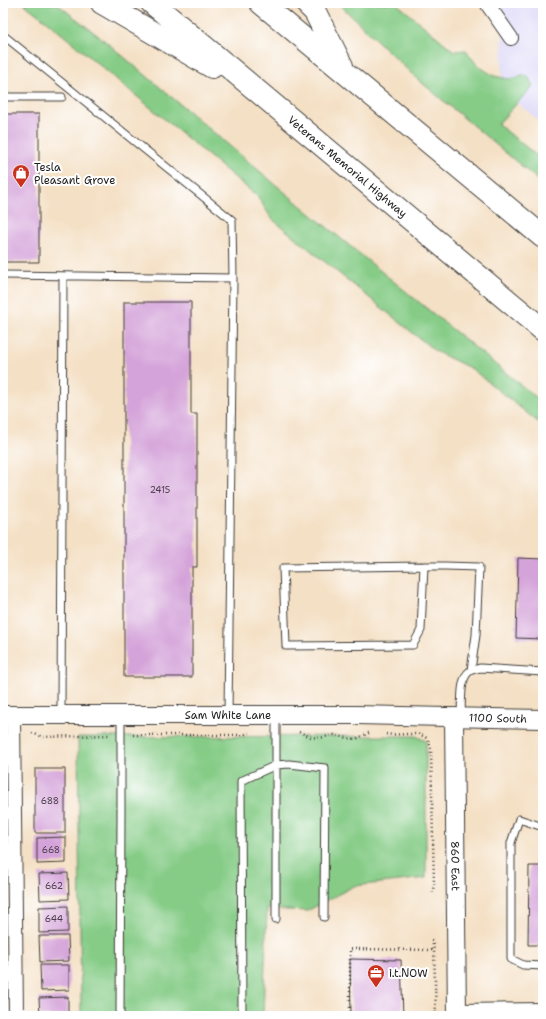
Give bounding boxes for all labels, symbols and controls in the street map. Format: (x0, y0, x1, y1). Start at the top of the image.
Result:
street label: Veterans Memorial Highway (284, 113, 410, 221)
place label: Tesla Pleasant Grove (34, 160, 115, 188)
shop icon: Tesla Pleasant Grove (11, 163, 31, 188)
house number: 2415 (150, 484, 170, 496)
street label: Sam White Lane (185, 708, 271, 723)
street label: 1100 South (469, 710, 527, 727)
house number: 688 (41, 795, 59, 807)
street label: 860 East (447, 841, 463, 891)
house number: 668 (42, 844, 60, 856)
house number: 662 (45, 880, 63, 892)
house number: 644 (45, 913, 63, 925)
office icon: i.t.NOW (366, 963, 386, 988)
place label: i.t.NOW (389, 966, 428, 981)

